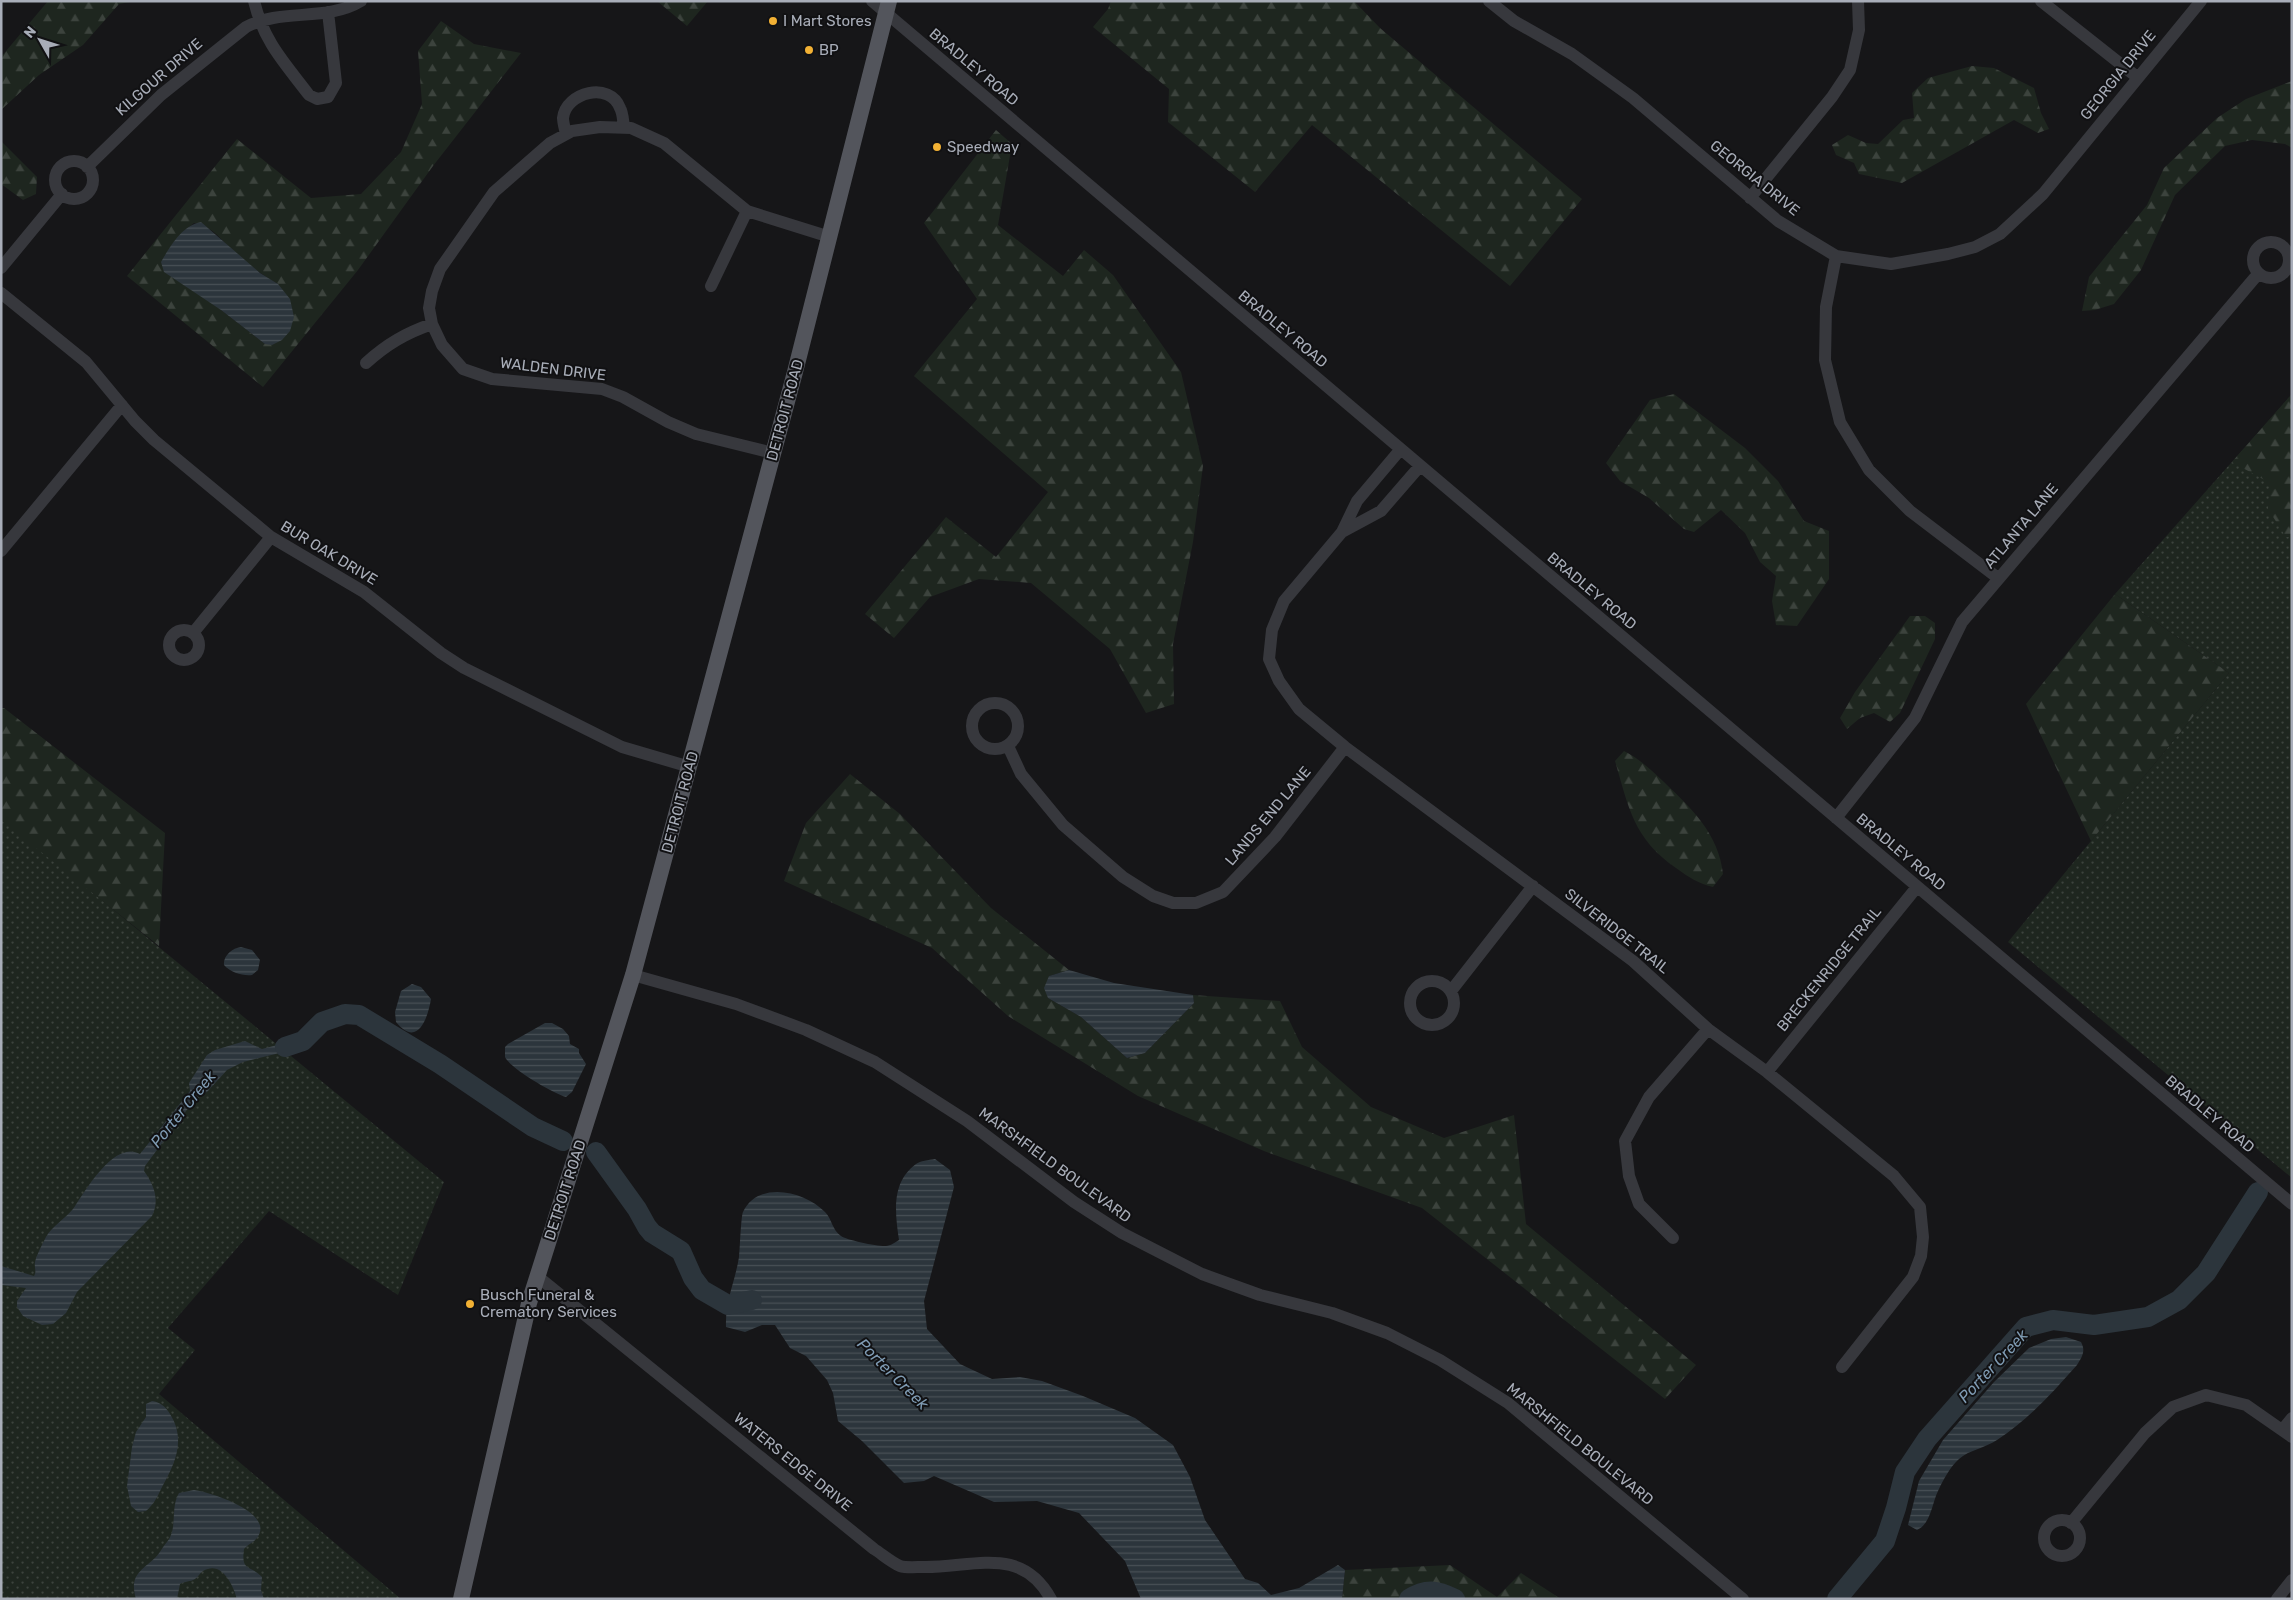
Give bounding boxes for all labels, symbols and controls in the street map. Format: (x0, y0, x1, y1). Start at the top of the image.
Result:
place label: I Mart Stores (783, 12, 872, 30)
north arrow (15, 15, 65, 65)
marker: I Mart Stores (767, 15, 779, 27)
text: N (21, 23, 40, 41)
street label: BRADLEY ROAD (926, 24, 1022, 110)
street label: GEORGIA DRIVE (2076, 27, 2160, 123)
street label: KILGOUR DRIVE (112, 34, 206, 120)
place label: BP (819, 41, 839, 59)
marker: BP (803, 44, 815, 56)
street label: GEORGIA DRIVE (1707, 136, 1803, 220)
place label: Speedway (947, 138, 1019, 156)
marker: Speedway (931, 141, 943, 153)
street label: BRADLEY ROAD (1235, 286, 1331, 372)
street label: WALDEN DRIVE (499, 354, 607, 384)
street label: DETROIT ROAD (763, 357, 807, 463)
street label: ATLANTA LANE (1980, 480, 2062, 572)
street label: BUR OAK DRIVE (277, 517, 381, 589)
street label: BRADLEY ROAD (1544, 548, 1640, 634)
street label: DETROIT ROAD (658, 749, 702, 855)
street label: LANDS END LANE (1221, 763, 1315, 869)
street label: BRADLEY ROAD (1853, 809, 1949, 895)
street label: SILVERIDGE TRAIL (1561, 885, 1673, 978)
street label: BRECKENRIDGE TRAIL (1773, 903, 1885, 1035)
water label: Porter Creek (146, 1066, 220, 1151)
street label: BRADLEY ROAD (2162, 1071, 2258, 1157)
street label: MARSHFIELD BOULEVARD (975, 1104, 1135, 1226)
street label: DETROIT ROAD (540, 1138, 590, 1242)
place label: Busch Funeral & Crematory Services (480, 1286, 617, 1321)
marker: Busch Funeral & Crematory Services (464, 1298, 476, 1310)
water label: Porter Creek (1954, 1325, 2032, 1407)
water label: Porter Creek (853, 1334, 933, 1414)
street label: MARSHFIELD BOULEVARD (1503, 1379, 1657, 1509)
street label: WATERS EDGE DRIVE (730, 1409, 856, 1515)

